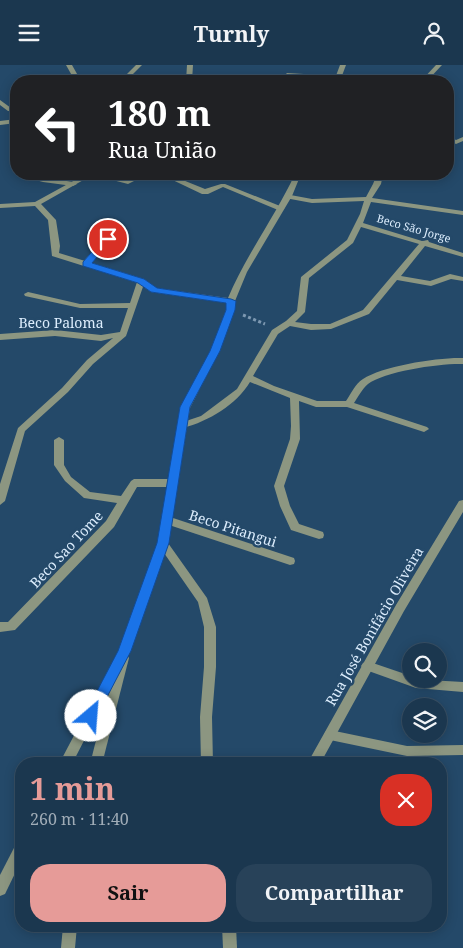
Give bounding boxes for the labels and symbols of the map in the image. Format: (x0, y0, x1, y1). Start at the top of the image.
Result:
street label: Beco São Jorge (375, 210, 453, 246)
pin (87, 218, 129, 260)
street label: Beco Paloma (18, 313, 104, 332)
street label: Beco Pitangui (187, 505, 280, 551)
street label: Beco Sao Tome (25, 506, 107, 592)
street label: Rua José Bonifácio Oliveira (321, 543, 427, 709)
position arrow (64, 689, 116, 741)

